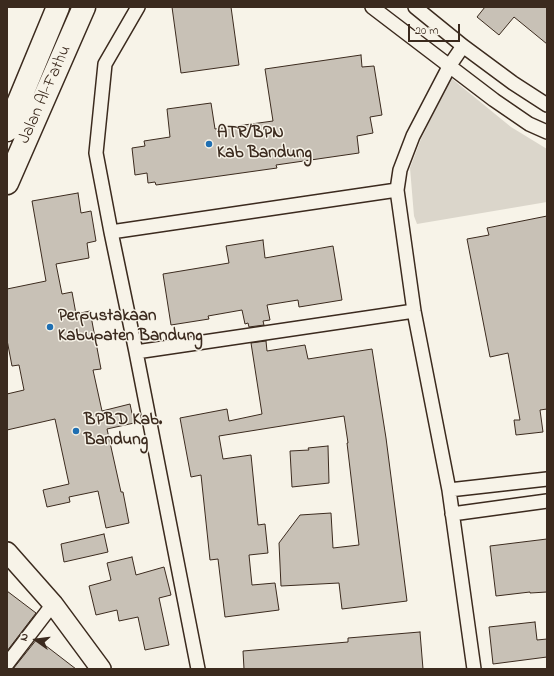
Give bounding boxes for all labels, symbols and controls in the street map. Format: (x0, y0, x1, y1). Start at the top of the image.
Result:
scale bar (410, 16, 462, 42)
text: 20 m (415, 22, 438, 40)
street label: Jalan Al-Fathu (15, 43, 77, 147)
place label: ATR/BPN Kab Bandung (217, 124, 312, 164)
marker: ATR/BPN Kab Bandung (204, 139, 214, 149)
place label: Perpustakaan Kabupaten Bandung (58, 307, 203, 347)
marker: Perpustakaan Kabupaten Bandung (45, 322, 55, 332)
place label: BPBD Kab. Bandung (84, 411, 162, 451)
marker: BPBD Kab. Bandung (71, 426, 81, 436)
north arrow (16, 620, 56, 660)
text: N (16, 632, 33, 643)

